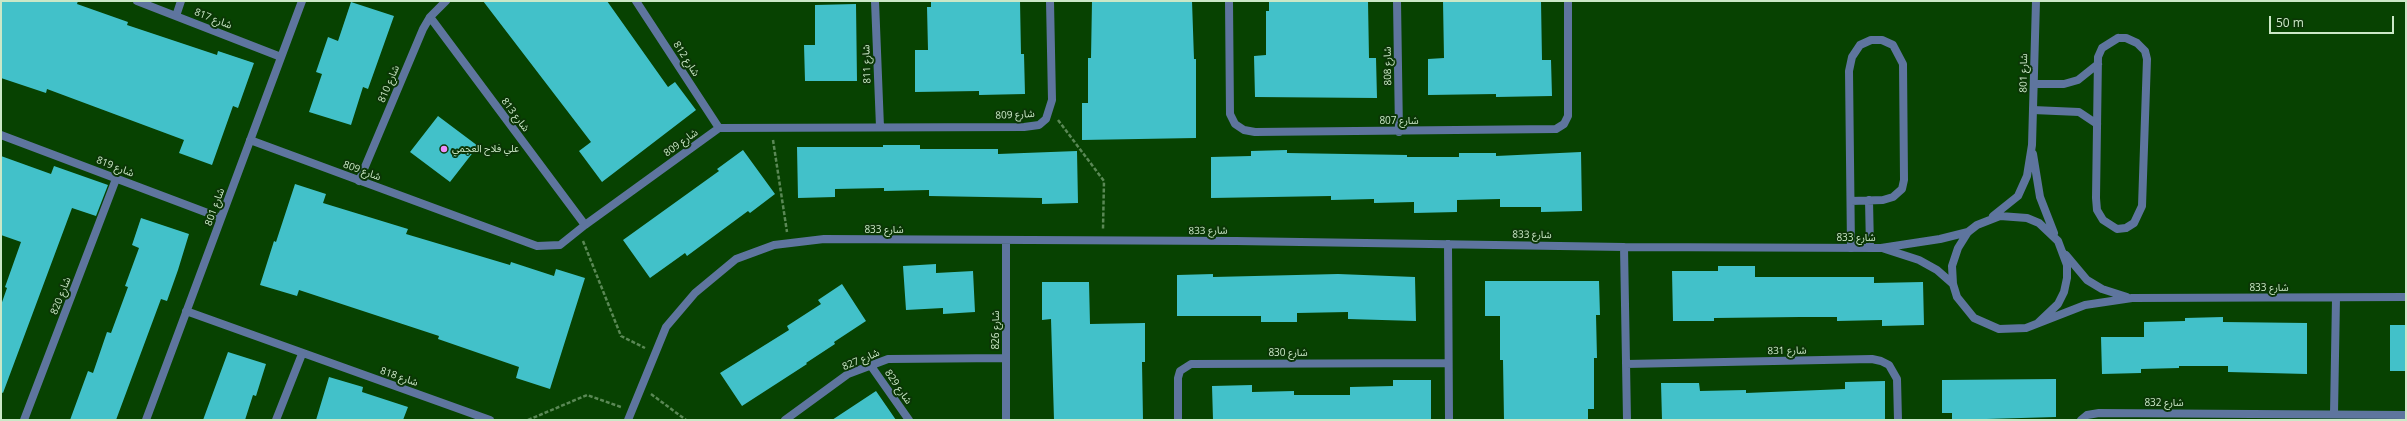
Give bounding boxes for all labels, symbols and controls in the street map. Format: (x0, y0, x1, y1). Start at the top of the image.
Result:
street label: شارع 817 (193, 6, 233, 32)
scale bar (2271, 8, 2396, 34)
text: 50 m (2276, 14, 2304, 31)
street label: شارع 812 (670, 39, 702, 79)
street label: شارع 811 (860, 44, 874, 84)
street label: شارع 808 (1382, 46, 1394, 86)
street label: شارع 801 (2018, 53, 2030, 93)
street label: شارع 810 (376, 64, 402, 104)
street label: شارع 813 (498, 96, 532, 134)
street label: شارع 809 (995, 108, 1035, 122)
street label: شارع 807 (1379, 115, 1419, 127)
street label: شارع 809 (662, 127, 700, 159)
place label: علي فلاح العجمي (452, 143, 519, 155)
marker: علي فلاح العجمي (439, 144, 449, 154)
street label: شارع 819 (95, 154, 135, 180)
street label: شارع 809 (342, 159, 382, 183)
street label: شارع 801 (203, 187, 227, 227)
street label: شارع 833 (864, 224, 904, 236)
street label: شارع 833 (1188, 225, 1228, 237)
street label: شارع 833 (1512, 229, 1552, 241)
street label: شارع 833 (1836, 232, 1876, 244)
street label: شارع 820 (48, 276, 74, 316)
street label: شارع 833 (2249, 282, 2289, 294)
street label: شارع 826 (990, 310, 1002, 350)
street label: شارع 831 (1767, 345, 1807, 357)
street label: شارع 827 (841, 347, 881, 373)
street label: شارع 830 (1268, 347, 1308, 359)
street label: شارع 818 (378, 365, 420, 389)
street label: شارع 829 (882, 367, 914, 407)
street label: شارع 832 (2144, 397, 2184, 409)

